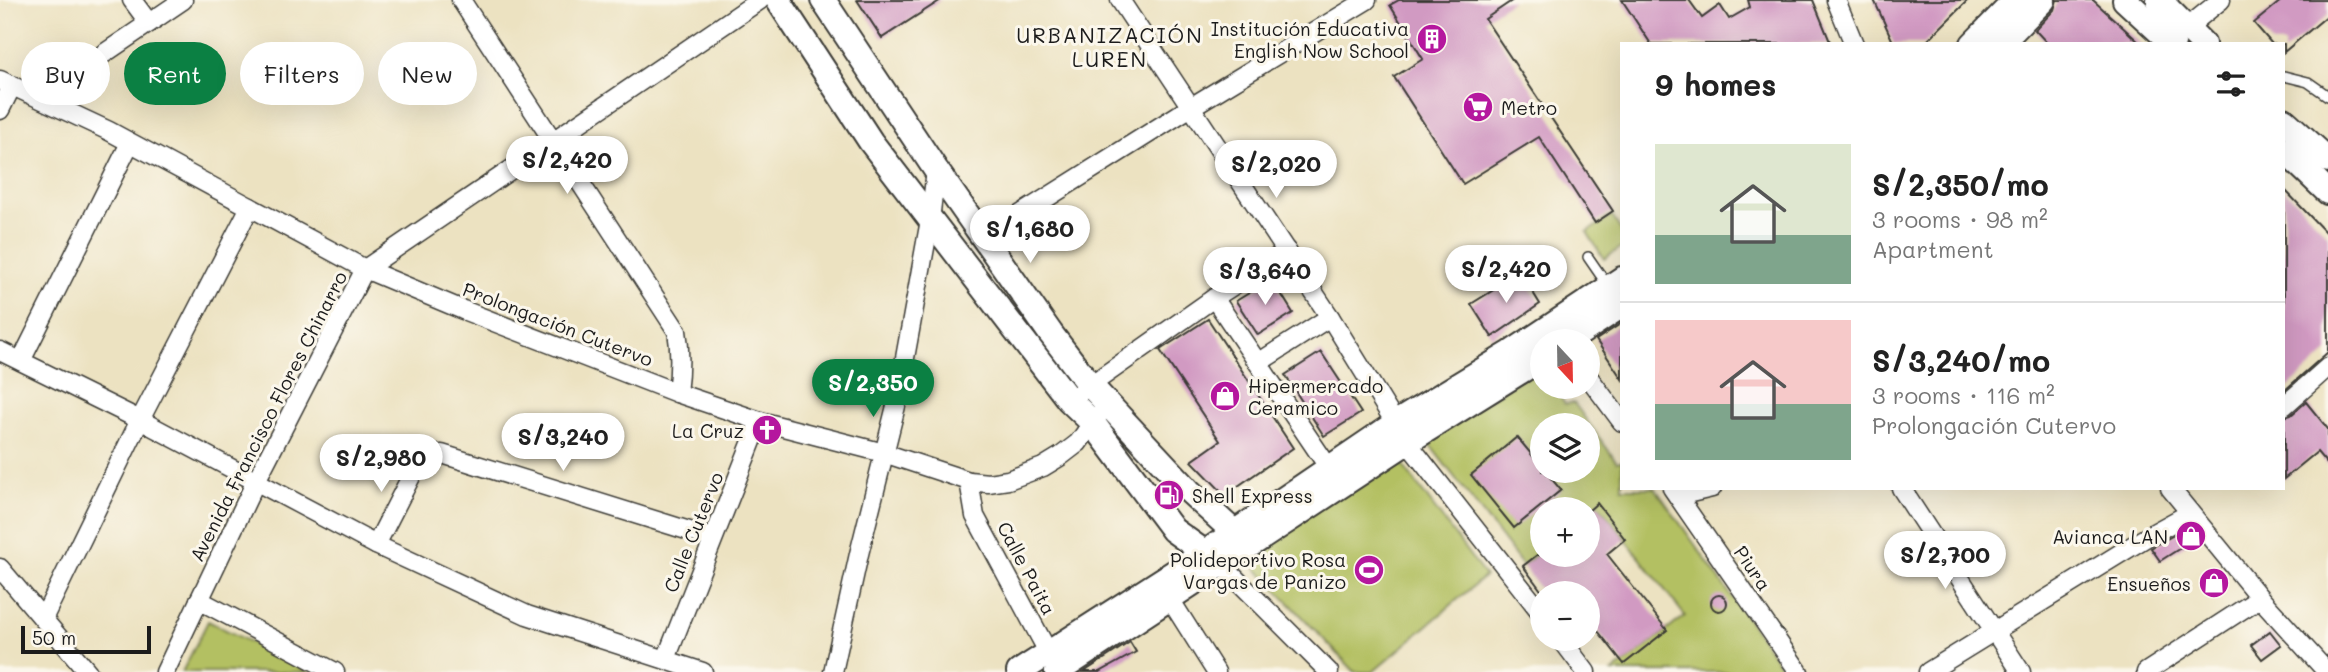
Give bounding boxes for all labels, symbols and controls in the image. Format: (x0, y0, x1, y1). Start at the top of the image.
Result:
place label: Institución Educativa English Now School (1211, 16, 1409, 63)
district label: URBANIZACIÓN LUREN (1016, 21, 1204, 72)
building icon: Institución Educativa English Now School (1415, 22, 1449, 56)
chip: Buy (21, 42, 110, 105)
chip: Rent (124, 42, 226, 105)
chip: Filters (240, 42, 364, 105)
chip: New (378, 42, 477, 105)
text: 9 homes (1655, 64, 1776, 104)
icon: filters (2212, 65, 2250, 103)
supermarket icon: Metro (1461, 90, 1495, 124)
place label: Metro (1501, 95, 1557, 120)
pin: S/2,420 (502, 136, 632, 196)
pin: S/2,020 (1211, 140, 1341, 200)
text: S/2,420 (522, 144, 612, 174)
text: S/2,020 (1231, 148, 1321, 178)
text: S/2,350/mo (1872, 164, 2049, 204)
icon: home (1711, 172, 1795, 256)
text: 3 rooms · 98 m² (1872, 204, 2048, 234)
pin: S/1,680 (965, 205, 1095, 265)
text: S/1,680 (986, 213, 1074, 243)
text: Apartment (1872, 234, 1994, 264)
pin: S/2,420 (1441, 246, 1571, 305)
pin: S/3,640 (1200, 247, 1330, 307)
text: S/2,420 (1461, 253, 1551, 283)
text: S/3,640 (1219, 255, 1311, 285)
street label: Avenida Francisco Flores Chinarro (184, 267, 352, 565)
street label: Prolongación Cutervo (459, 276, 657, 372)
north arrow (1530, 329, 1600, 399)
map controls (1530, 329, 1600, 651)
text: S/3,240/mo (1872, 340, 2050, 380)
icon: home (1711, 348, 1795, 432)
pin: S/2,350 (808, 360, 938, 419)
text: S/2,350 (828, 367, 918, 397)
place label: Hipermercado Ceramico (1248, 373, 1383, 420)
shop icon: Hipermercado Ceramico (1208, 379, 1242, 413)
text: 3 rooms · 116 m² (1872, 380, 2055, 410)
text: Prolongación Cutervo (1872, 410, 2116, 440)
church icon: La Cruz (750, 413, 784, 447)
button: layers (1530, 413, 1600, 483)
pin: S/3,240 (498, 414, 628, 473)
place label: La Cruz (672, 418, 744, 443)
text: S/3,240 (518, 421, 608, 451)
pin: S/2,980 (316, 434, 446, 494)
text: S/2,980 (336, 442, 426, 472)
street label: Calle Cutervo (657, 468, 729, 596)
fuel station icon: Shell Express (1152, 478, 1186, 512)
place label: Shell Express (1192, 483, 1313, 508)
button: + (1530, 497, 1600, 567)
street label: Calle Paita (992, 517, 1062, 619)
shop icon: Avianca LAN (2174, 519, 2208, 553)
place label: Avianca LAN (2052, 524, 2168, 549)
pin: S/2,700 (1880, 532, 2010, 591)
text: S/2,700 (1900, 539, 1990, 569)
street label: Piura (1729, 541, 1777, 595)
place label: Polideportivo Rosa Vargas de Panizo (1170, 547, 1346, 594)
sports icon: Polideportivo Rosa Vargas de Panizo (1352, 553, 1386, 587)
shop icon: Ensueños (2197, 566, 2231, 600)
place label: Ensueños (2107, 571, 2191, 596)
button: − (1530, 581, 1600, 651)
scale bar (21, 623, 150, 655)
text: 50 m (32, 625, 76, 650)

